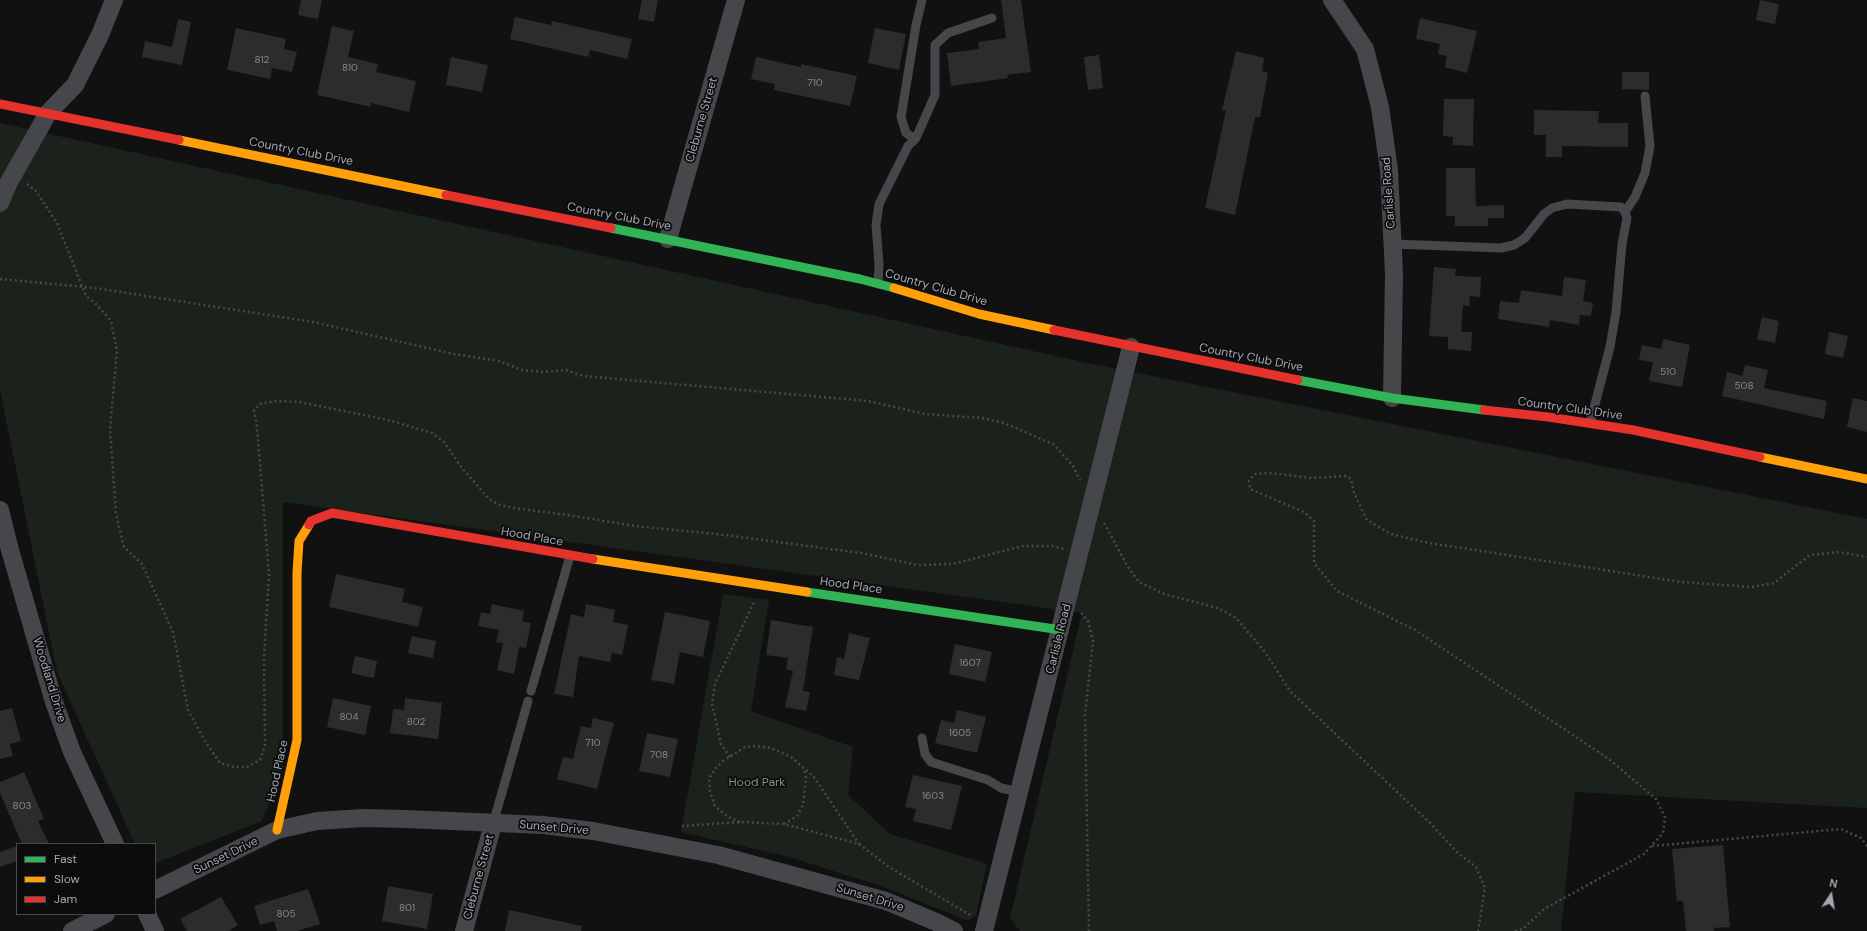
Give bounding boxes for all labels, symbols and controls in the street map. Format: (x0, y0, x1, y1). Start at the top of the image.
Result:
house number: 812 (255, 54, 269, 66)
house number: 810 (342, 62, 358, 74)
street label: Cleburne Street (683, 76, 721, 164)
house number: 710 (807, 77, 823, 89)
street label: Country Club Drive (248, 135, 354, 169)
street label: Carlisle Road (1379, 157, 1399, 229)
street label: Country Club Drive (566, 200, 672, 234)
street label: Country Club Drive (883, 267, 989, 309)
street label: Country Club Drive (1198, 341, 1304, 375)
house number: 510 (1660, 366, 1676, 378)
house number: 508 (1734, 380, 1754, 392)
street label: Country Club Drive (1517, 395, 1623, 423)
street label: Hood Place (500, 524, 564, 550)
street label: Hood Place (819, 574, 883, 598)
street label: Carlisle Road (1043, 602, 1075, 676)
street label: Woodland Drive (29, 636, 69, 724)
house number: 1607 (959, 657, 981, 669)
house number: 804 (340, 711, 358, 723)
house number: 802 (407, 716, 425, 728)
house number: 1605 (949, 727, 971, 739)
house number: 710 (585, 737, 601, 749)
street label: Hood Place (264, 739, 292, 803)
house number: 708 (650, 749, 668, 761)
park label: Hood Park (729, 776, 785, 790)
house number: 1603 (922, 790, 944, 802)
house number: 803 (13, 800, 31, 812)
street label: Sunset Drive (519, 818, 589, 838)
street label: Cleburne Street (461, 833, 497, 921)
street label: Sunset Drive (192, 834, 260, 878)
legend (16, 843, 156, 915)
text: Fast (54, 851, 77, 867)
text: Slow (54, 871, 80, 887)
north arrow (1811, 875, 1851, 915)
text: N (1828, 876, 1839, 891)
street label: Sunset Drive (835, 881, 905, 915)
text: Jam (54, 891, 77, 907)
house number: 801 (399, 902, 415, 914)
house number: 805 (276, 908, 296, 920)

